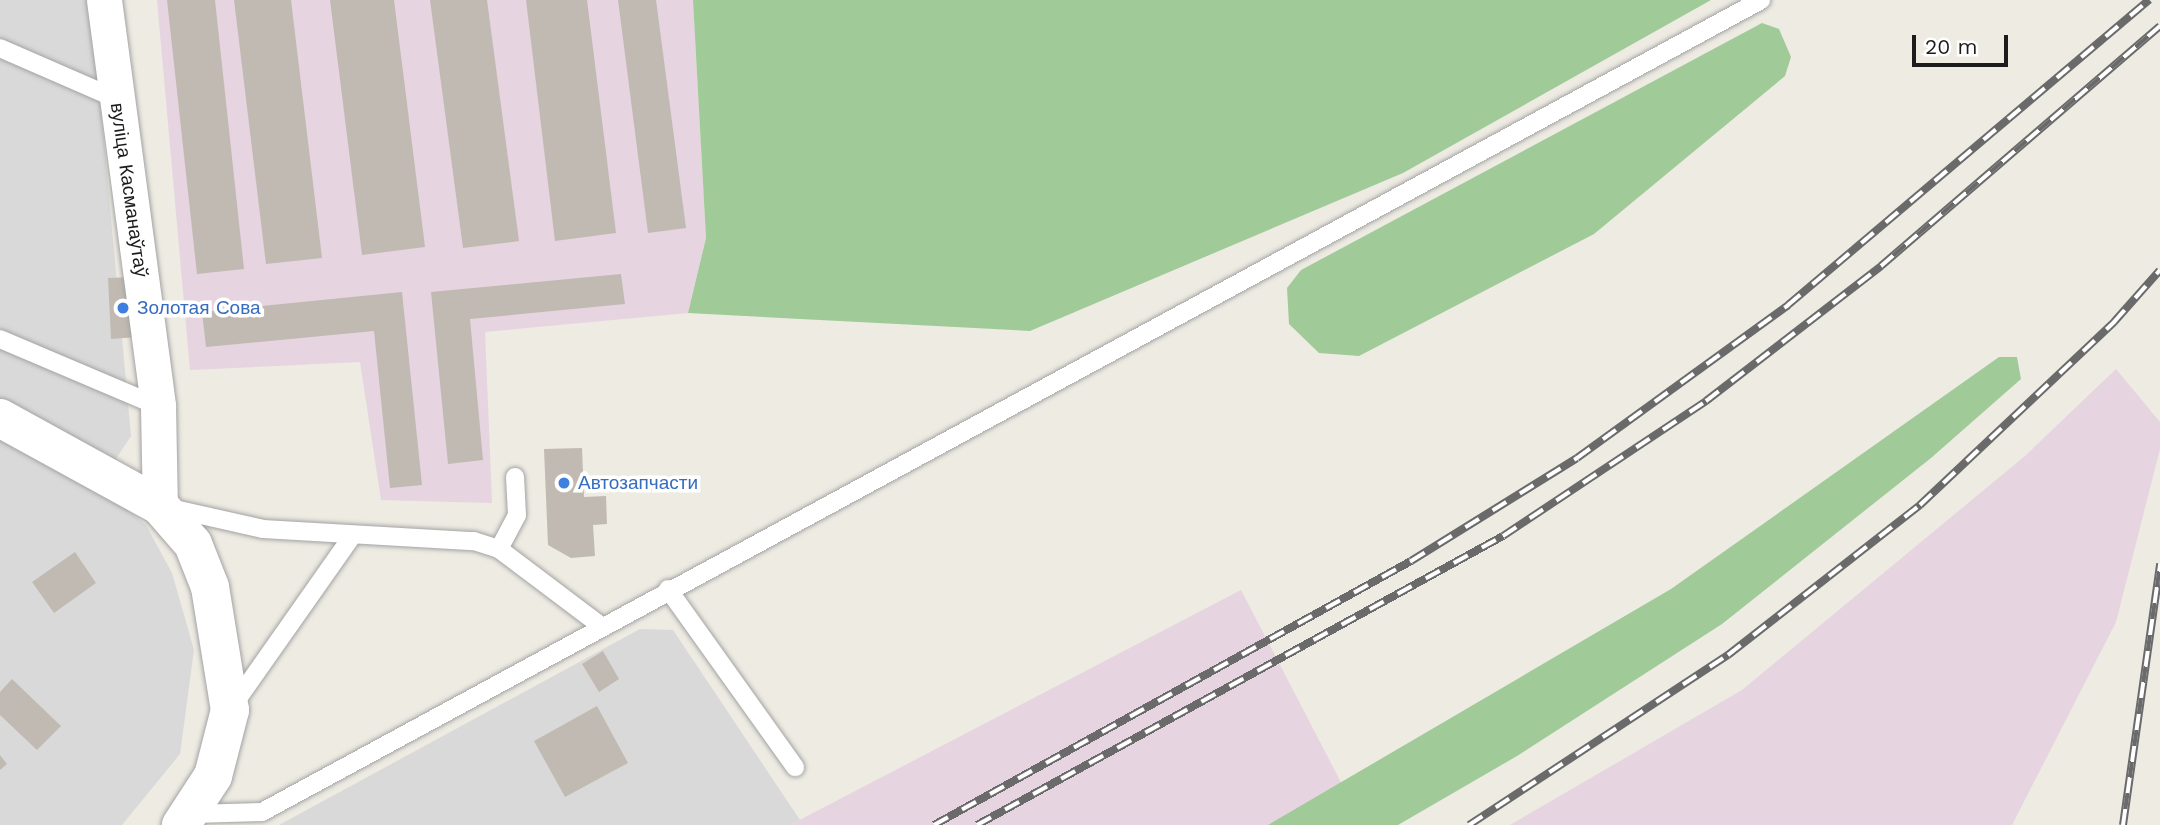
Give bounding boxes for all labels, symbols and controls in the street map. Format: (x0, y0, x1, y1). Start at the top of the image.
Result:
scale bar (1915, 21, 2011, 65)
text: 20 m (1925, 34, 1977, 59)
street label: вуліца Касманаўтаў (105, 101, 153, 279)
place label: Золотая Сова (137, 297, 261, 319)
marker: Золотая Сова (115, 300, 131, 316)
place label: Автозапчасти (578, 472, 698, 494)
marker: Автозапчасти (556, 475, 572, 491)

